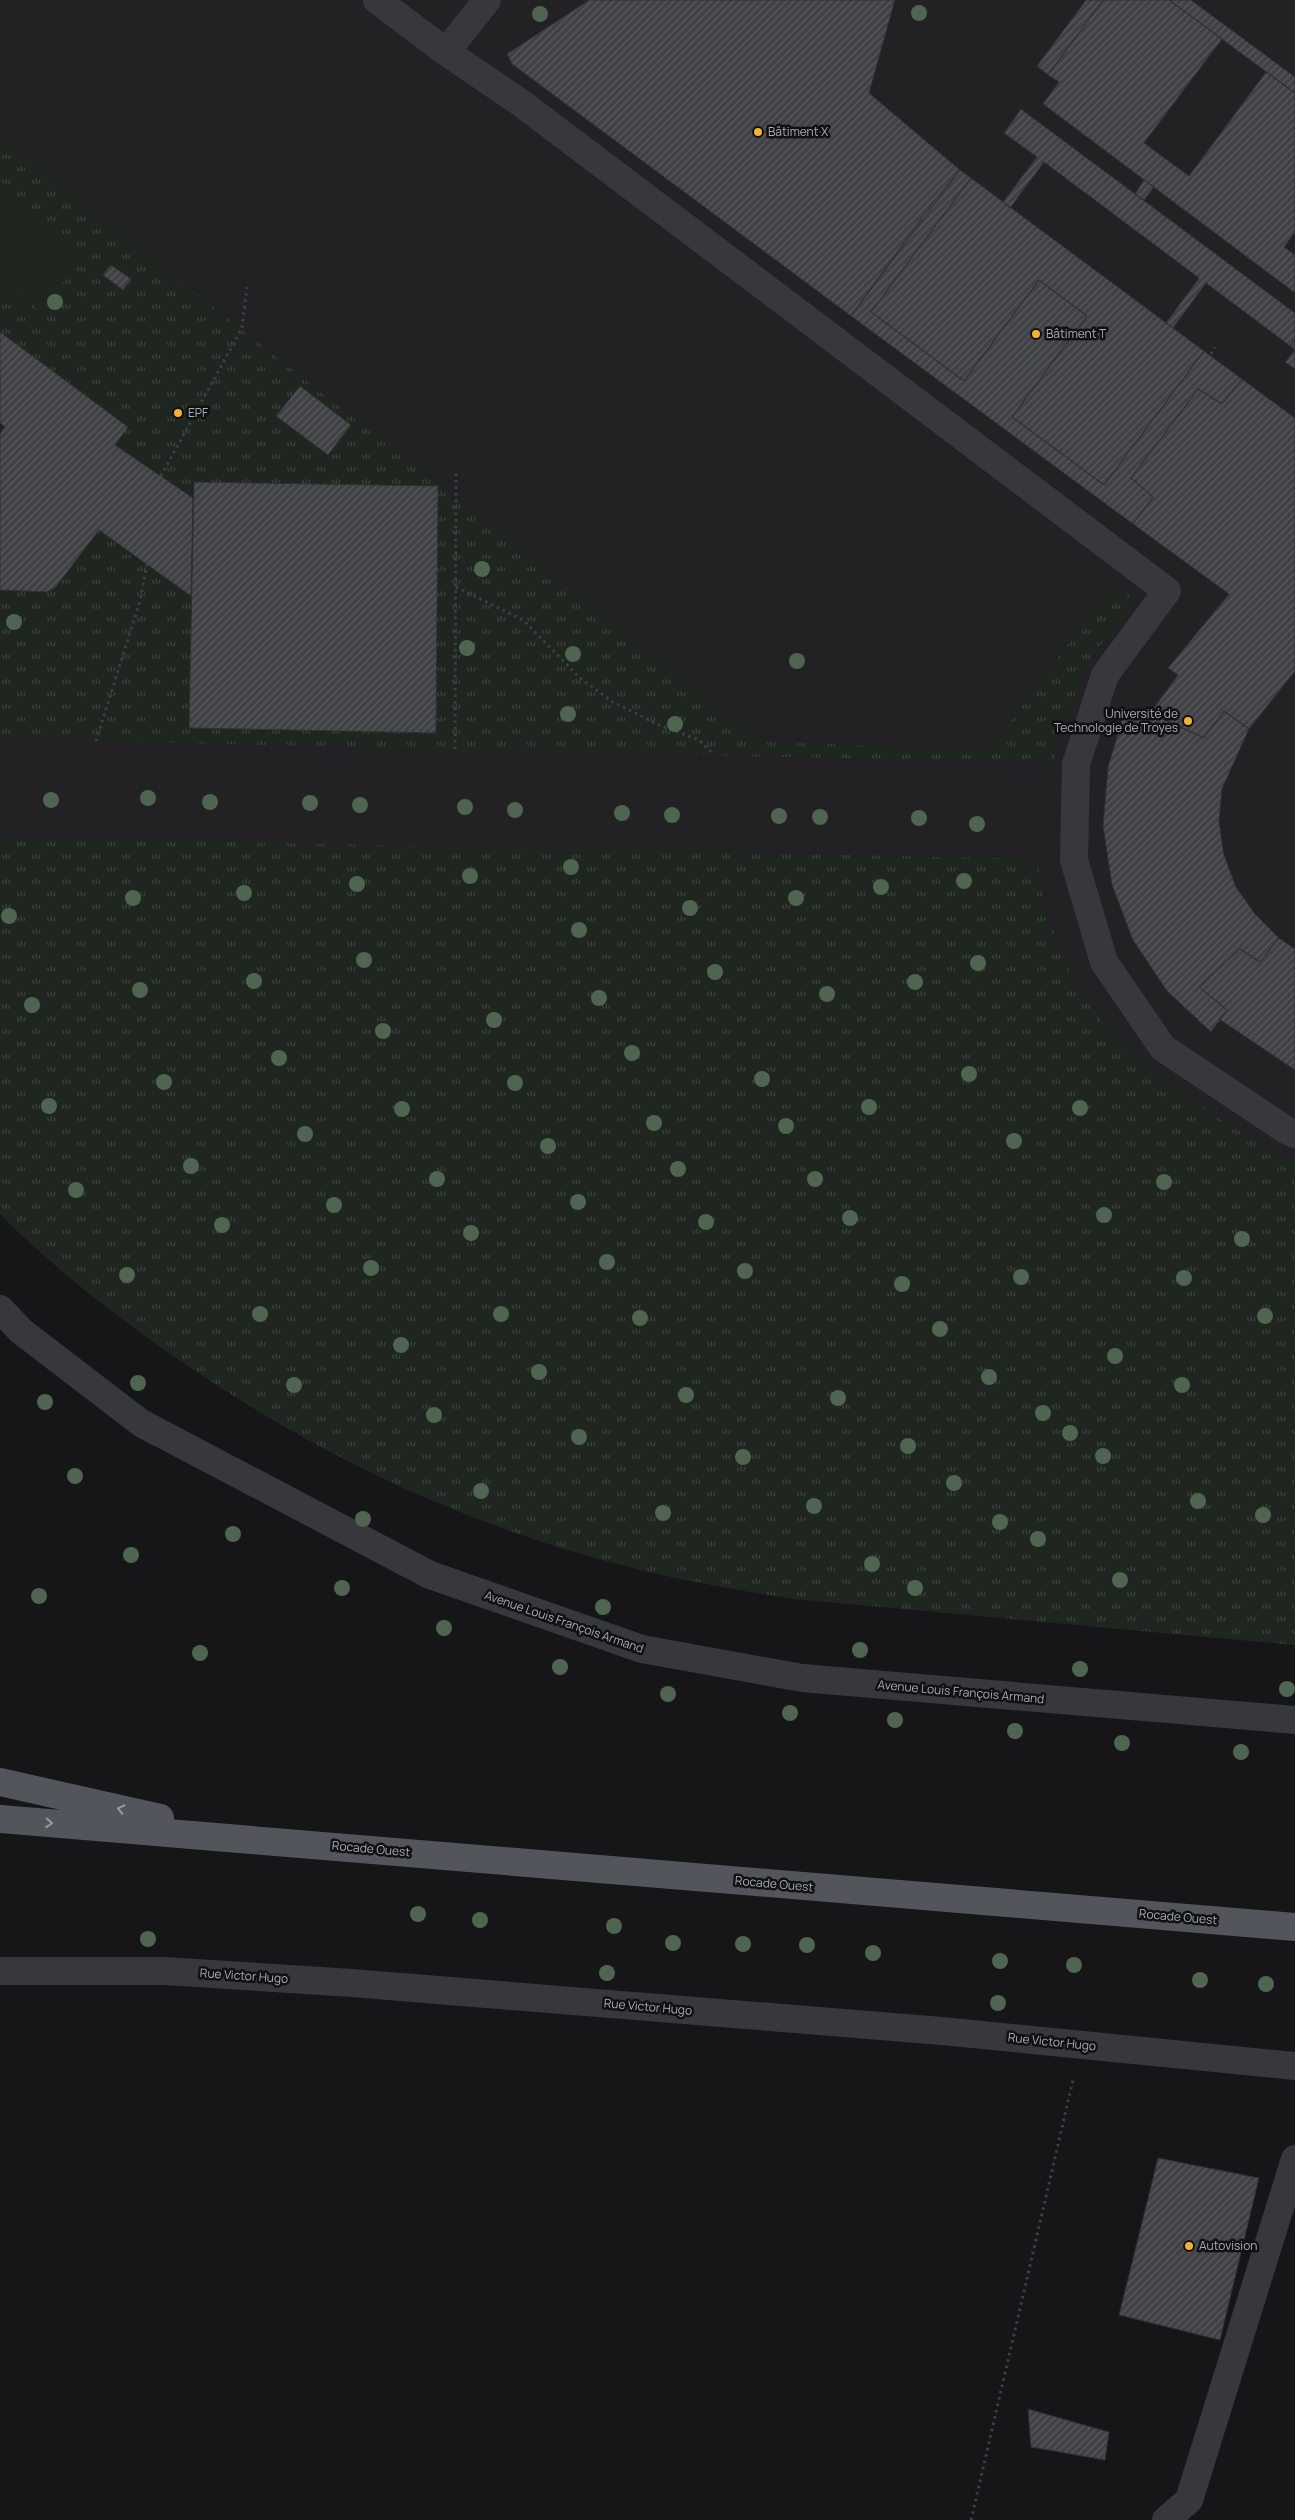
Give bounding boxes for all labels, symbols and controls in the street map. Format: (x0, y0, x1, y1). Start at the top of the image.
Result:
place label: Bâtiment X (768, 123, 829, 140)
marker: Bâtiment X (752, 126, 764, 138)
place label: Bâtiment T (1046, 325, 1107, 342)
marker: Bâtiment T (1030, 328, 1042, 340)
place label: EPF (188, 404, 208, 421)
marker: EPF (172, 407, 184, 419)
place label: Université de Technologie de Troyes (1054, 705, 1178, 736)
marker: Université de Technologie de Troyes (1182, 715, 1194, 727)
street label: Avenue Louis François Armand (482, 1586, 646, 1657)
street label: Avenue Louis François Armand (877, 1676, 1045, 1707)
one-way arrow (117, 1804, 126, 1815)
one-way arrow (45, 1817, 53, 1828)
street label: Rocade Ouest (331, 1837, 411, 1860)
street label: Rocade Ouest (734, 1872, 814, 1895)
street label: Rocade Ouest (1138, 1905, 1218, 1928)
street label: Rue Victor Hugo (199, 1964, 289, 1987)
street label: Rue Victor Hugo (603, 1994, 693, 2019)
street label: Rue Victor Hugo (1007, 2028, 1097, 2055)
place label: Autovision (1199, 2237, 1257, 2254)
marker: Autovision (1183, 2240, 1195, 2252)

